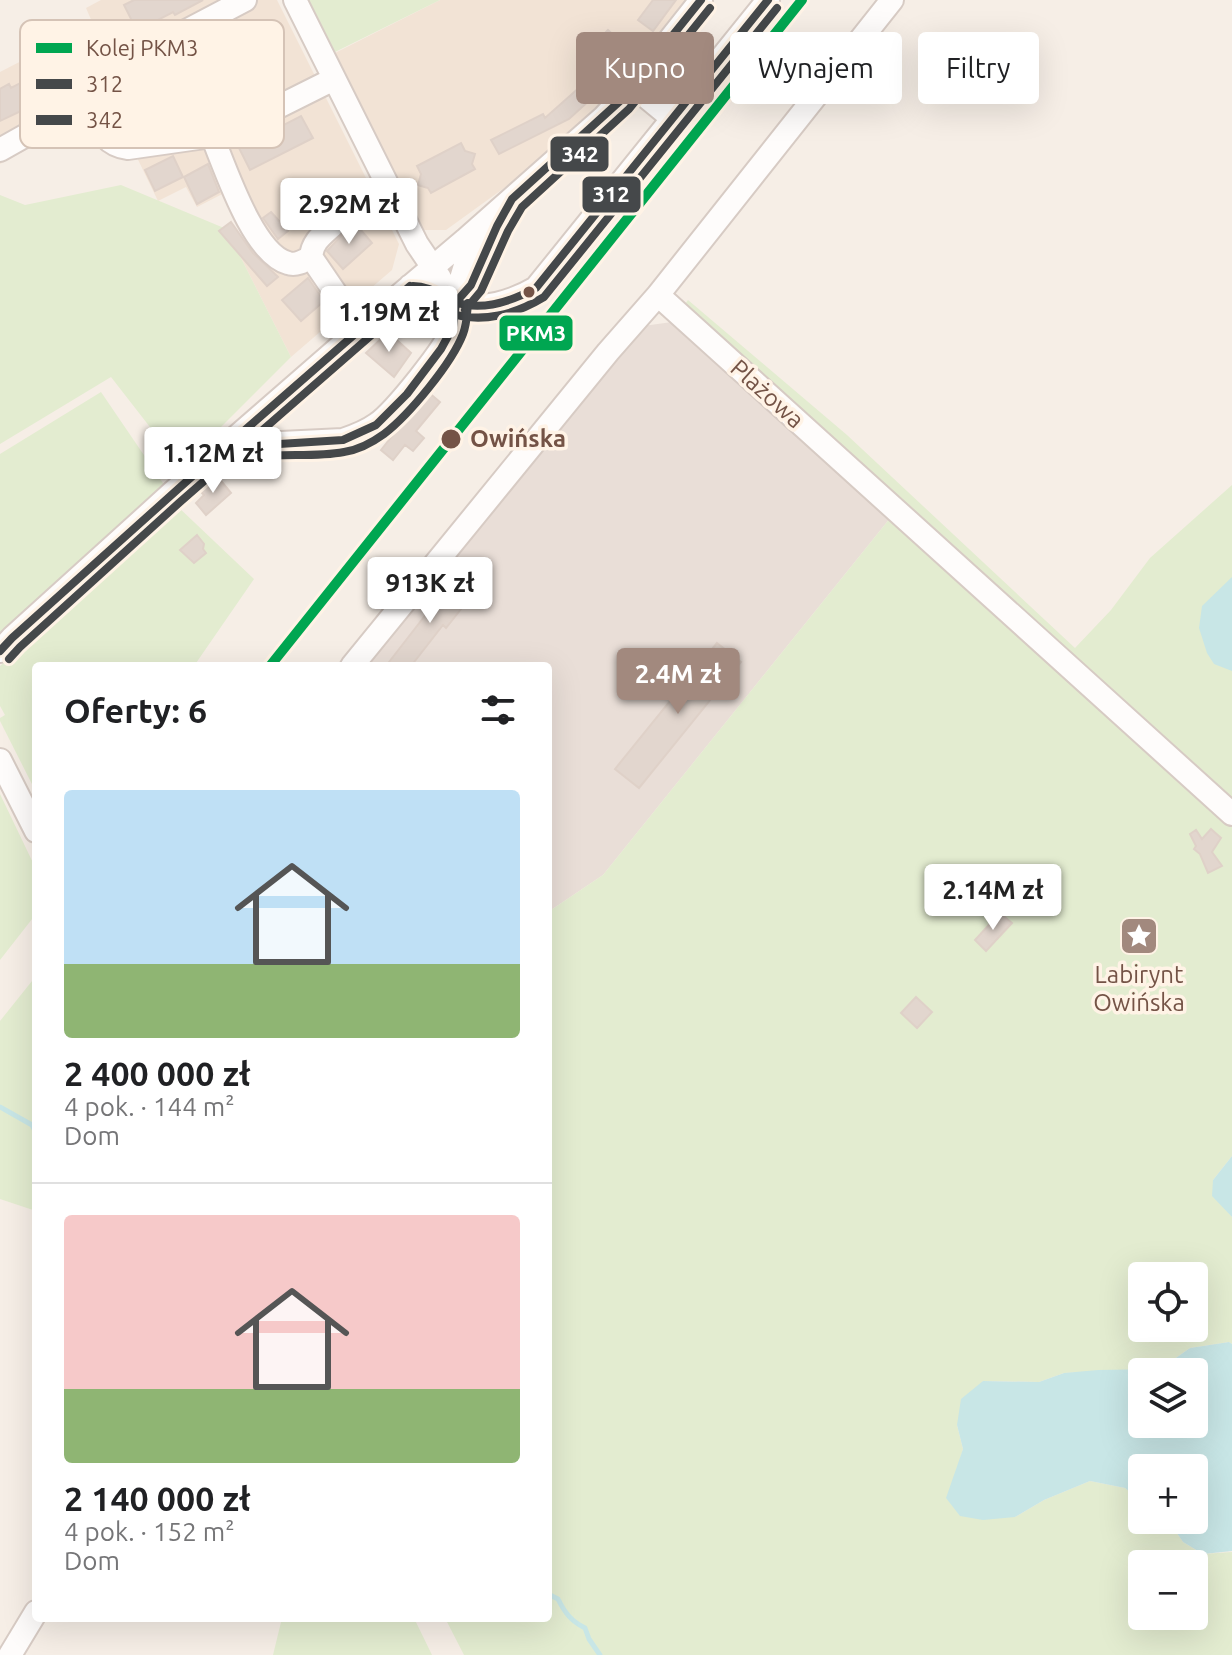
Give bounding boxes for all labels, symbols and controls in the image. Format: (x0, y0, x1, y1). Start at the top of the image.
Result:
legend (20, 20, 284, 148)
chip: Kupno (576, 32, 714, 104)
chip: Wynajem (730, 32, 902, 104)
chip: Filtry (918, 32, 1039, 104)
text: Kolej PKM3 (86, 35, 198, 60)
text: 312 (86, 71, 123, 96)
text: 342 (86, 107, 123, 132)
line badge: 342 (549, 135, 610, 173)
text: 342 (561, 141, 599, 166)
line badge: 312 (581, 175, 642, 214)
pin: 2.92M zł (266, 178, 432, 246)
text: 312 (592, 181, 630, 206)
text: 2.92M zł (298, 189, 400, 218)
unlabelled marker (521, 284, 537, 300)
pin: 1.19M zł (306, 286, 472, 354)
text: 1.19M zł (338, 297, 440, 326)
line badge: PKM3 (498, 314, 574, 352)
text: PKM3 (506, 320, 566, 345)
street label: Plażowa (725, 354, 809, 433)
place label: Owińska (470, 425, 566, 452)
pin: 1.12M zł (130, 427, 296, 495)
marker: Owińska (439, 427, 463, 451)
text: 1.12M zł (162, 438, 264, 467)
pin: 913K zł (356, 557, 504, 625)
text: 913K zł (385, 568, 475, 597)
pin: 2.4M zł (604, 648, 752, 716)
text: 2.4M zł (635, 659, 721, 688)
icon: filters (476, 688, 520, 732)
text: Oferty: 6 (64, 691, 207, 729)
icon: home (220, 842, 364, 986)
pin: 2.14M zł (910, 864, 1076, 932)
text: 2.14M zł (942, 875, 1044, 904)
place icon: Labirynt Owińska (1118, 915, 1160, 957)
place label: Labirynt Owińska (1093, 961, 1185, 1016)
text: 2 400 000 zł (64, 1054, 251, 1092)
text: 4 pok. · 144 m² (64, 1092, 235, 1121)
text: Dom (64, 1121, 120, 1150)
map controls (1128, 1262, 1208, 1630)
button: locate (1128, 1262, 1208, 1342)
icon: home (220, 1267, 364, 1411)
button: layers (1128, 1358, 1208, 1438)
button: + (1128, 1454, 1208, 1534)
text: 2 140 000 zł (64, 1479, 251, 1517)
text: 4 pok. · 152 m² (64, 1517, 235, 1546)
text: Dom (64, 1546, 120, 1575)
button: − (1128, 1550, 1208, 1630)

